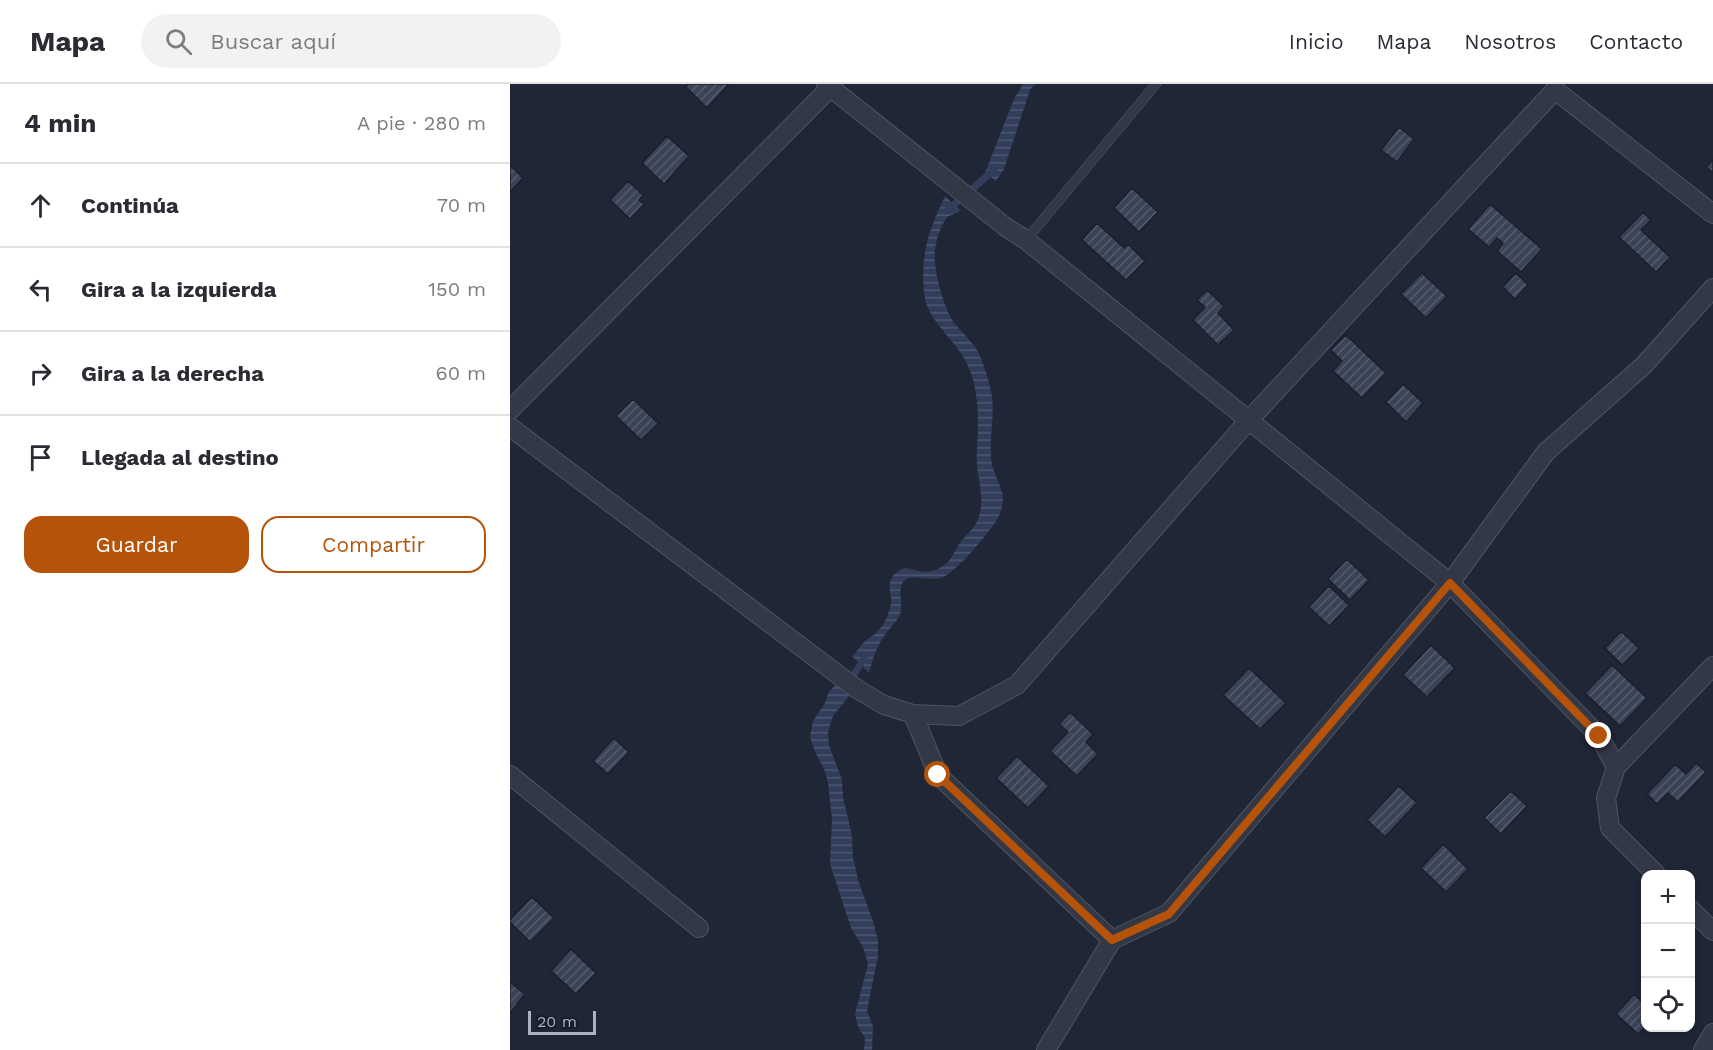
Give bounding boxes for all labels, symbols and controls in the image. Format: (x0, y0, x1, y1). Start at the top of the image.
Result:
search box (141, 14, 561, 68)
text: Mapa (30, 25, 105, 58)
icon: search (162, 25, 195, 58)
text: Buscar aquí (210, 29, 336, 54)
text: Inicio (1289, 29, 1344, 54)
text: Mapa (1377, 29, 1431, 54)
text: Nosotros (1464, 29, 1556, 54)
text: Contacto (1589, 29, 1683, 54)
text: 4 min (24, 108, 96, 138)
text: A pie · 280 m (357, 111, 486, 135)
icon: ahead (24, 189, 57, 222)
text: Continúa (81, 193, 179, 218)
text: 70 m (437, 193, 486, 217)
icon: left (24, 273, 57, 306)
text: Gira a la izquierda (81, 277, 277, 302)
text: 150 m (428, 277, 486, 301)
icon: right (24, 357, 57, 390)
text: Gira a la derecha (81, 361, 264, 386)
text: 60 m (436, 361, 486, 385)
icon: arrive (24, 441, 57, 474)
text: Llegada al destino (81, 445, 279, 470)
button: Guardar (24, 516, 249, 573)
button: Compartir (261, 516, 486, 573)
route end (1585, 722, 1611, 748)
route start (924, 761, 950, 787)
map controls (1641, 870, 1695, 1032)
button: + (1641, 870, 1695, 924)
button: − (1641, 924, 1695, 978)
button: locate (1641, 978, 1695, 1032)
scale bar (528, 1008, 596, 1036)
text: 20 m (537, 1012, 577, 1031)

